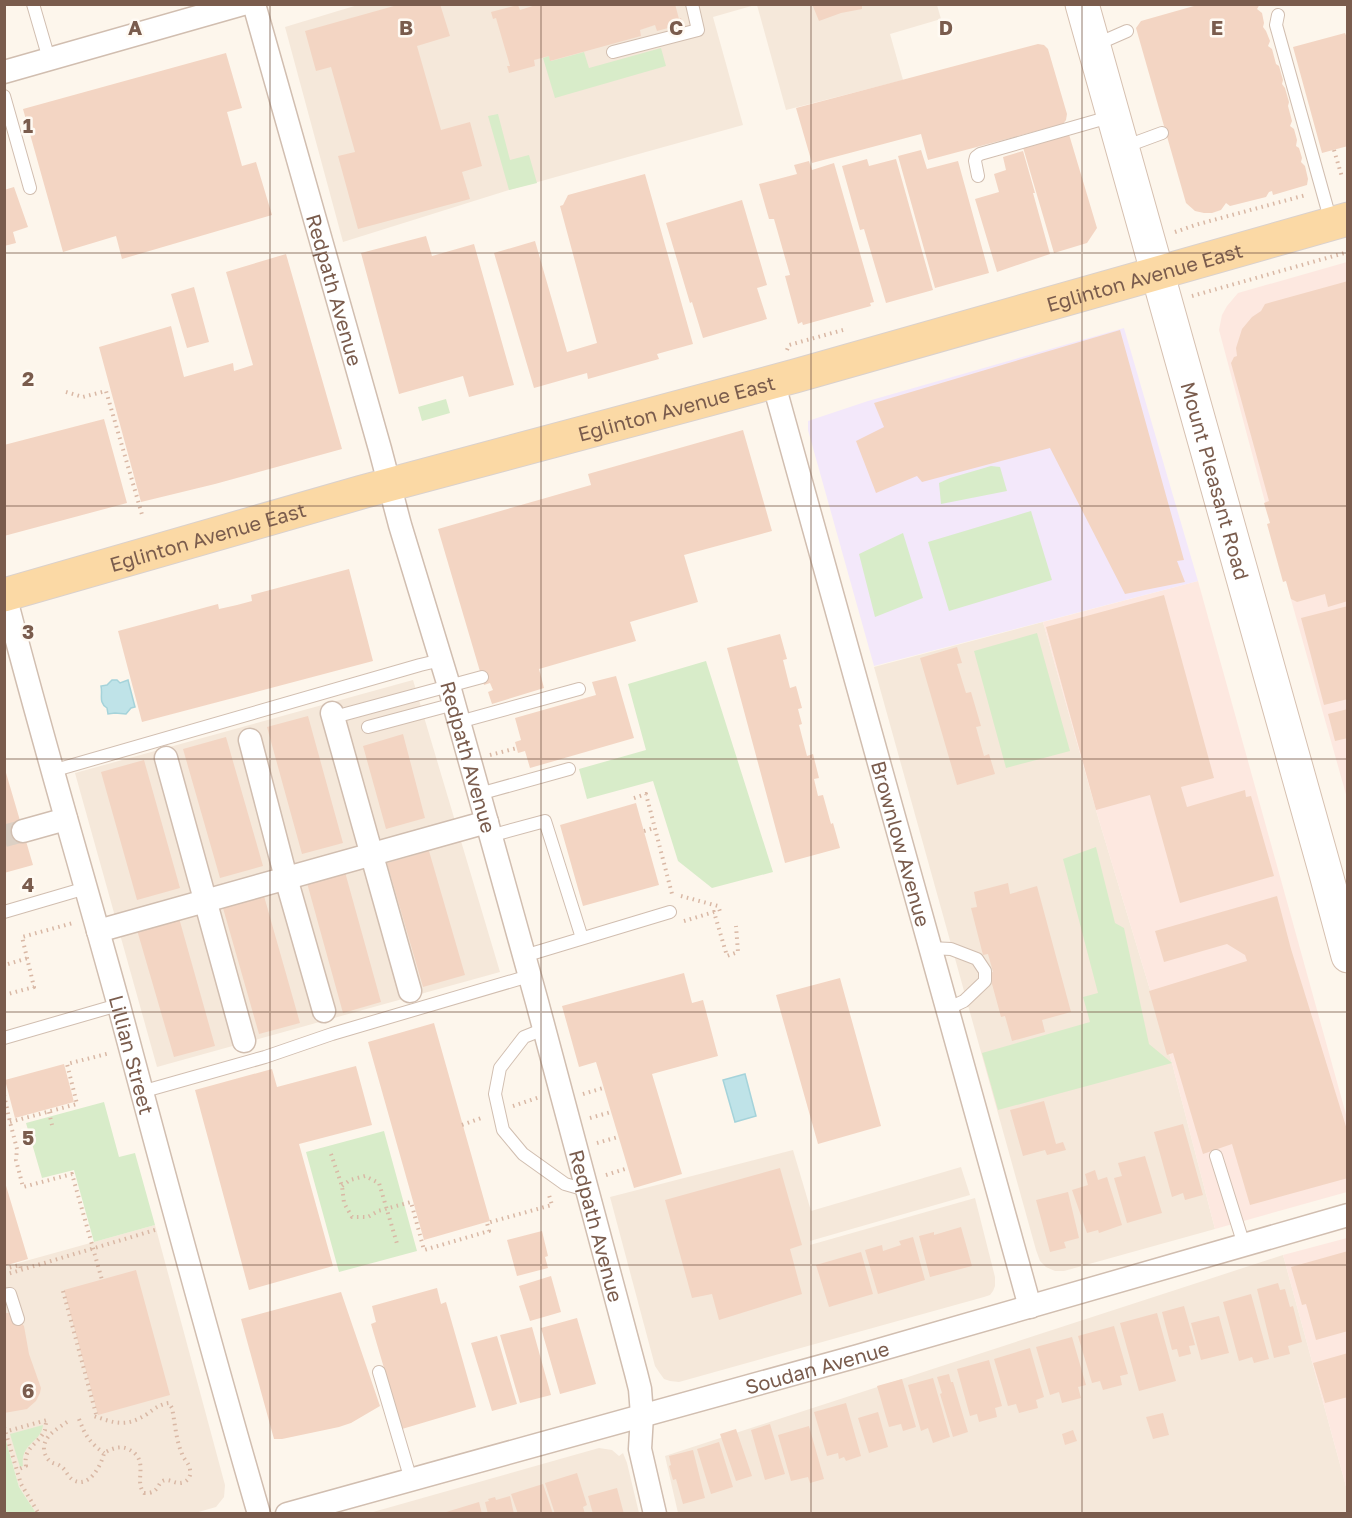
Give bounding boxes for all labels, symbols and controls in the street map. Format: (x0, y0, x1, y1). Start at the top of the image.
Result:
text: A (128, 15, 142, 39)
text: B (399, 15, 413, 39)
text: C (669, 15, 683, 39)
text: D (939, 15, 953, 39)
text: E (1211, 15, 1223, 39)
text: 1 (23, 113, 33, 137)
street label: Redpath Avenue (302, 211, 368, 368)
street label: Eglinton Avenue East (1043, 238, 1245, 316)
text: 2 (22, 366, 34, 390)
street label: Eglinton Avenue East (575, 370, 778, 446)
street label: Mount Pleasant Road (1176, 379, 1255, 582)
street label: Eglinton Avenue East (107, 497, 309, 576)
text: 3 (22, 619, 34, 643)
street label: Redpath Avenue (436, 678, 501, 836)
street label: Brownlow Avenue (867, 758, 936, 929)
text: 4 (22, 872, 34, 896)
street label: Lillian Street (105, 992, 159, 1117)
text: 5 (22, 1125, 34, 1149)
street label: Redpath Avenue (565, 1147, 629, 1305)
street label: Soudan Avenue (742, 1336, 892, 1399)
text: 6 (22, 1378, 34, 1402)

